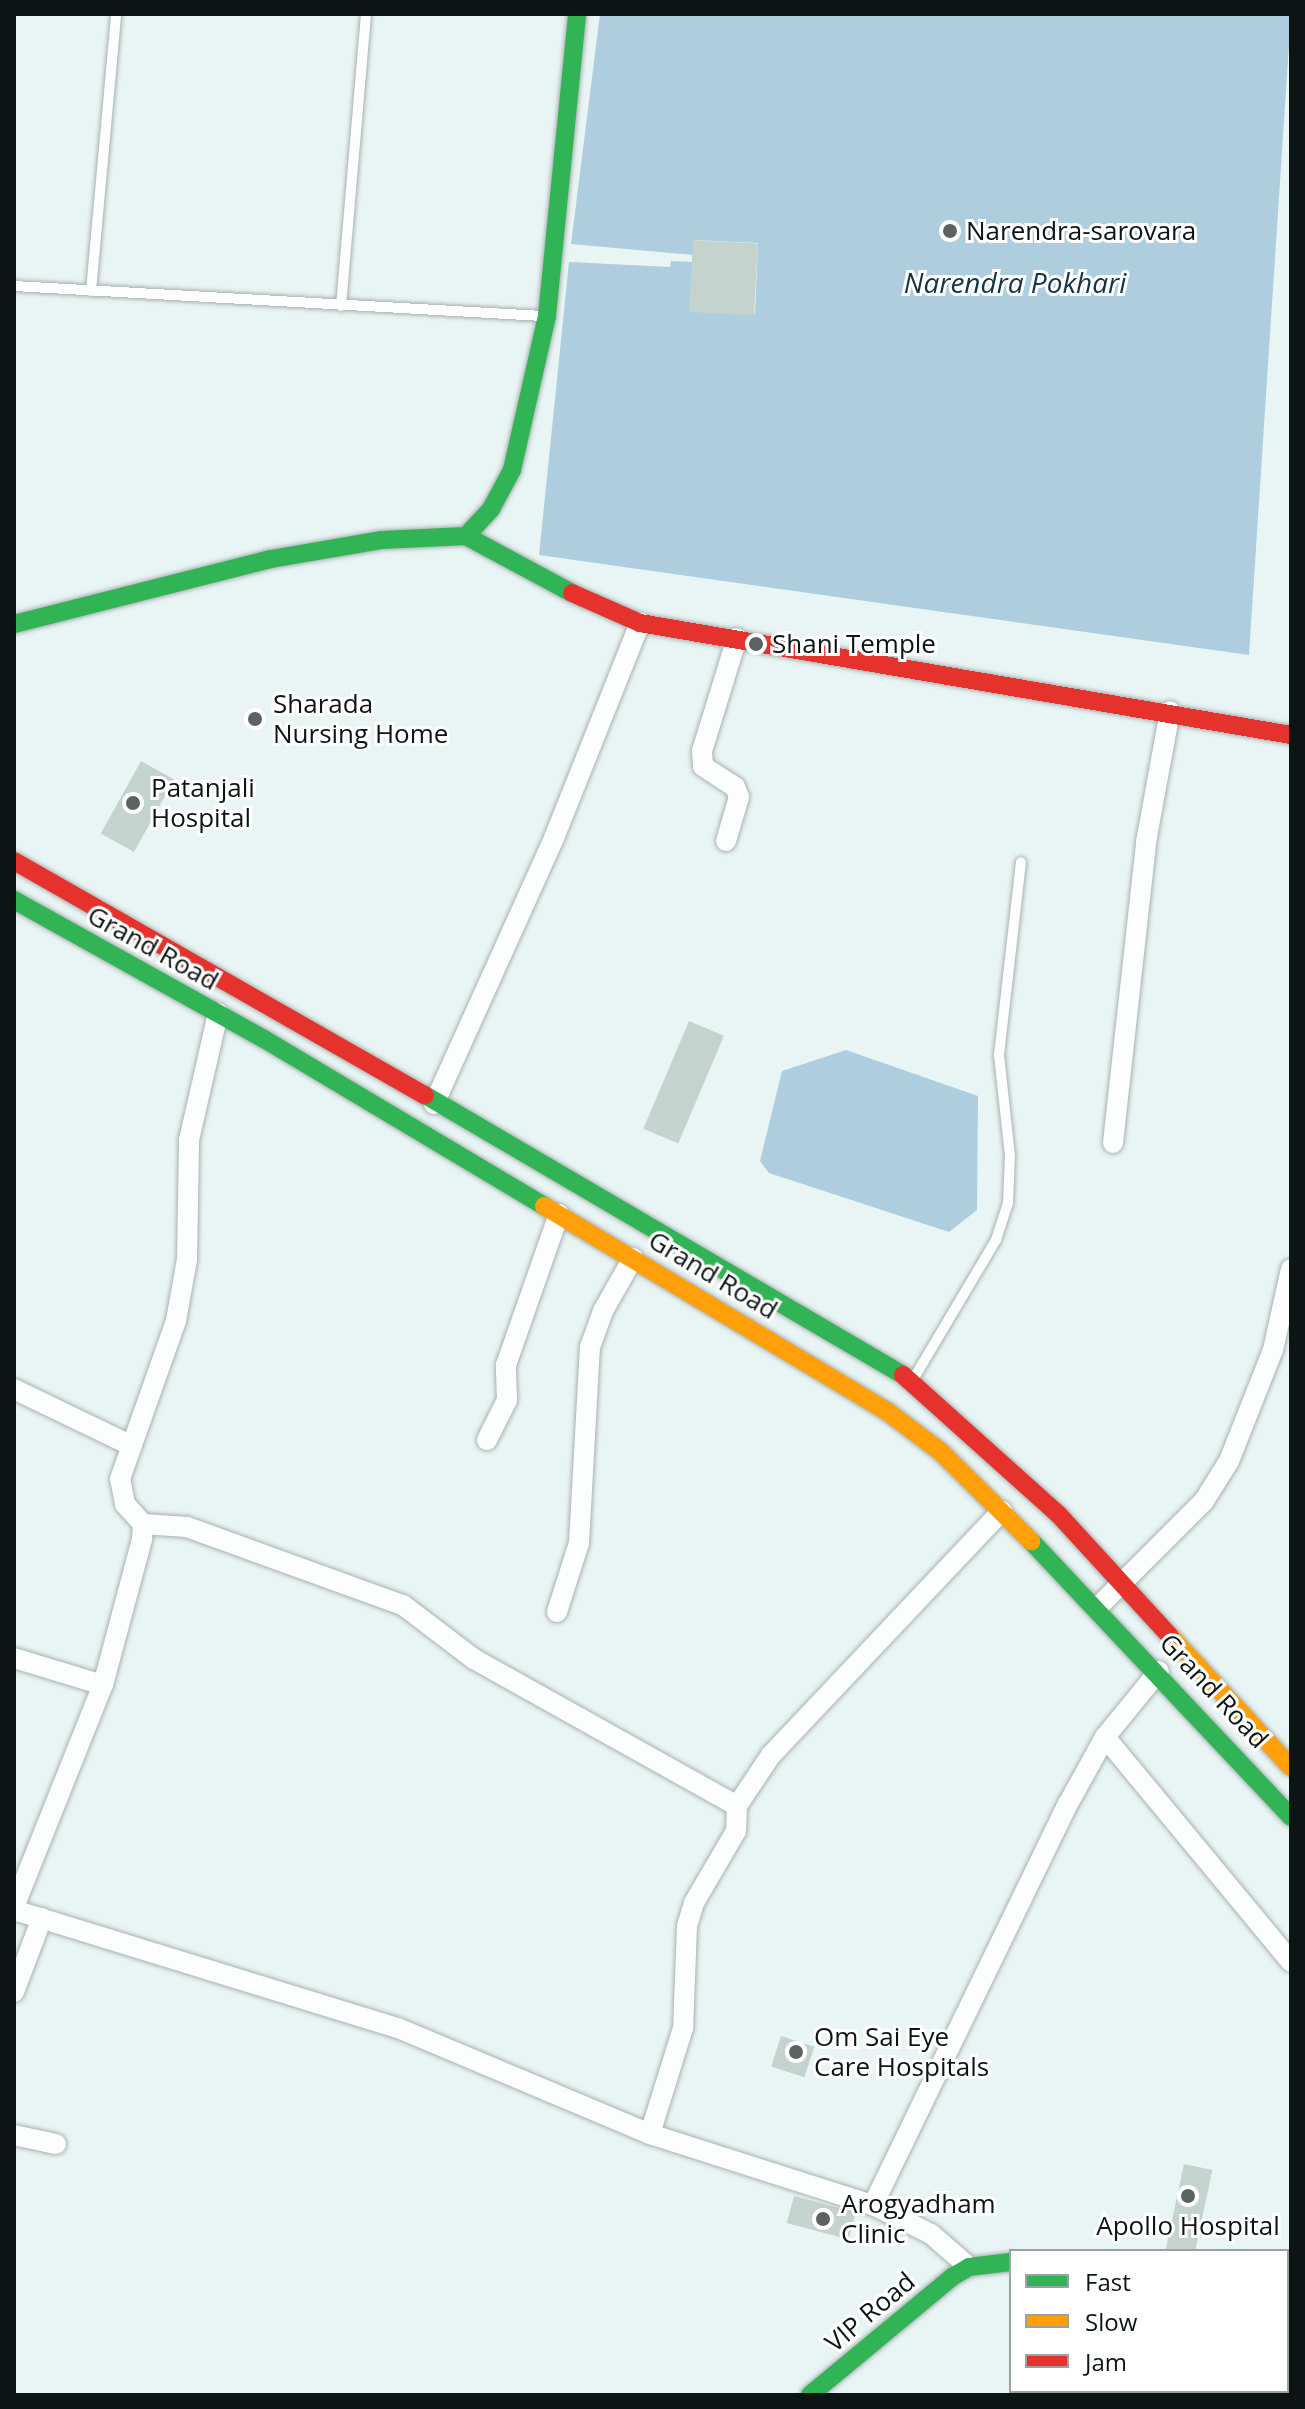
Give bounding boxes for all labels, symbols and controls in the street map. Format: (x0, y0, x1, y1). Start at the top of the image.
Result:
place label: Narendra-sarovara (966, 215, 1196, 247)
marker: Narendra-sarovara (941, 222, 959, 240)
water label: Narendra Pokhari (904, 265, 1126, 299)
place label: Shani Temple (772, 628, 936, 660)
marker: Shani Temple (747, 635, 765, 653)
place label: Sharada Nursing Home (273, 688, 448, 750)
marker: Sharada Nursing Home (244, 708, 266, 730)
place label: Patanjali Hospital (151, 772, 255, 834)
marker: Patanjali Hospital (122, 792, 144, 814)
street label: Grand Road (82, 899, 224, 997)
street label: Grand Road (643, 1224, 783, 1326)
street label: Grand Road (1153, 1627, 1275, 1755)
place label: Om Sai Eye Care Hospitals (814, 2021, 989, 2082)
marker: Om Sai Eye Care Hospitals (785, 2041, 807, 2063)
marker: Apollo Hospital (1177, 2185, 1199, 2207)
place label: Arogyadham Clinic (841, 2188, 996, 2250)
marker: Arogyadham Clinic (812, 2208, 834, 2230)
place label: Apollo Hospital (1096, 2210, 1280, 2242)
legend (1009, 2249, 1289, 2393)
text: Fast (1085, 2265, 1131, 2298)
street label: VIP Road (819, 2266, 921, 2358)
text: Slow (1085, 2305, 1137, 2338)
text: Jam (1085, 2345, 1127, 2378)

